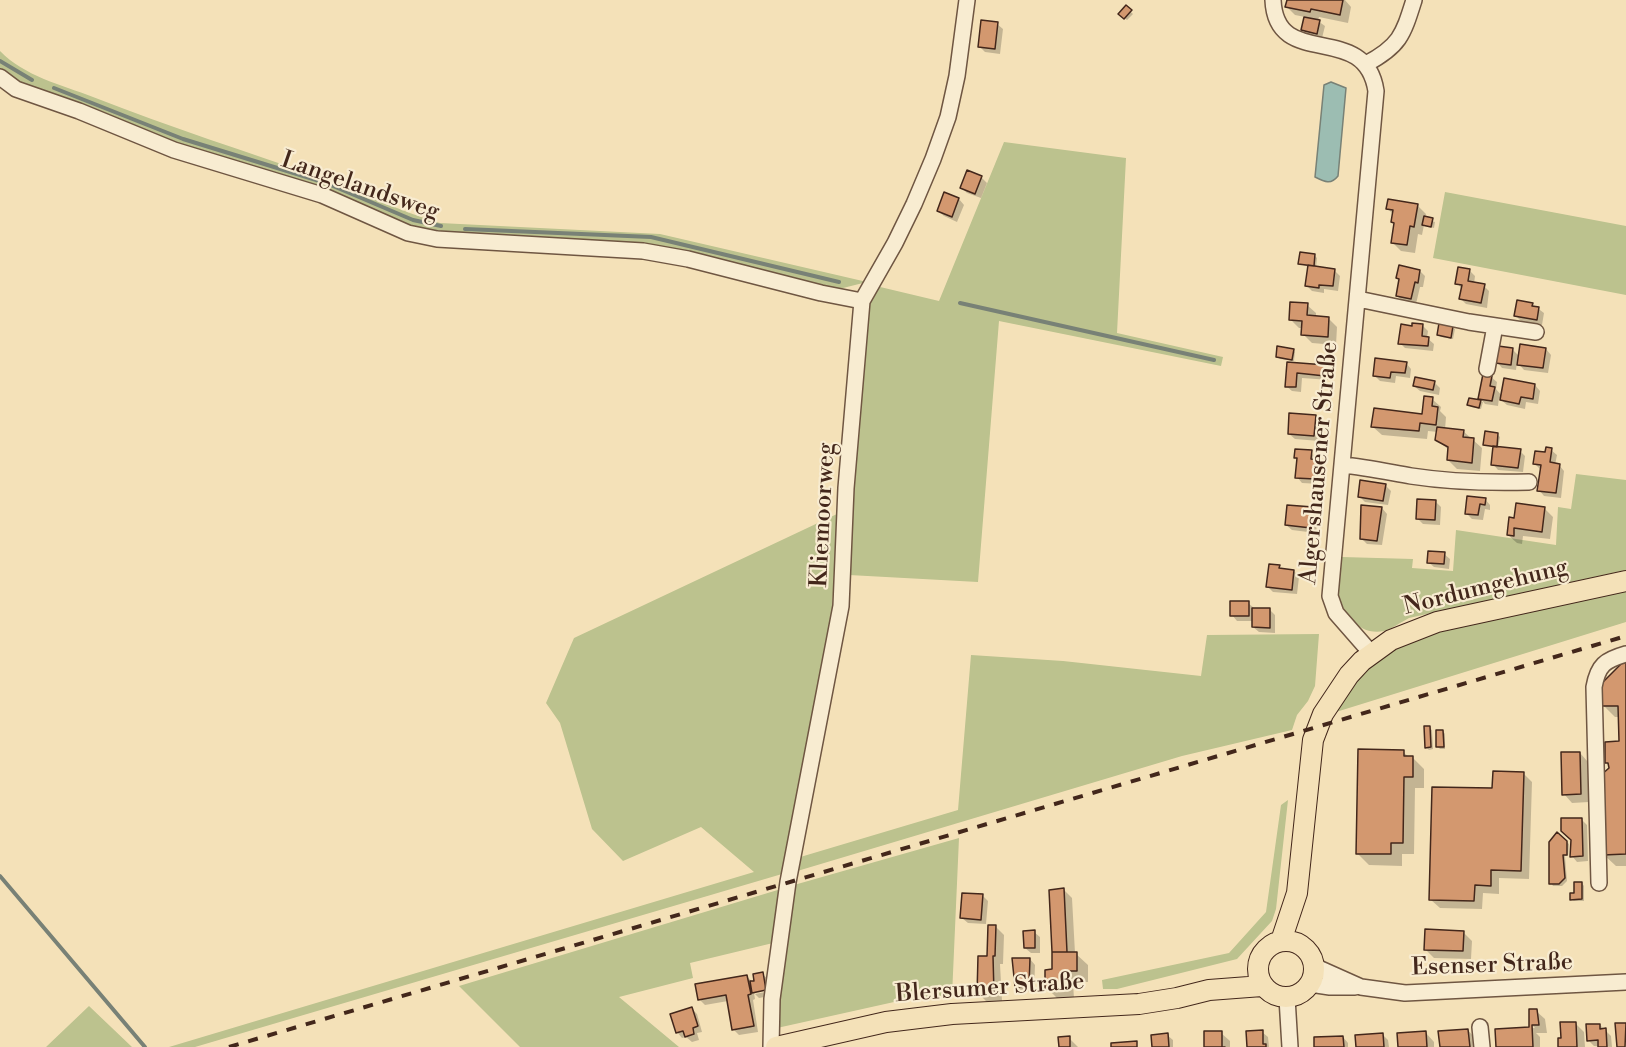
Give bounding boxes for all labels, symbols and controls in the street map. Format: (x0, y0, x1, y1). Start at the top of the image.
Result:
street label: Langelandsweg (277, 146, 443, 228)
street label: Algershausener Straße (1295, 340, 1345, 586)
street label: Kliemoorweg (806, 442, 842, 588)
street label: Nordumgehung (1401, 554, 1571, 622)
street label: Esenser Straße (1411, 949, 1573, 983)
street label: Blersumer Straße (895, 968, 1085, 1010)

